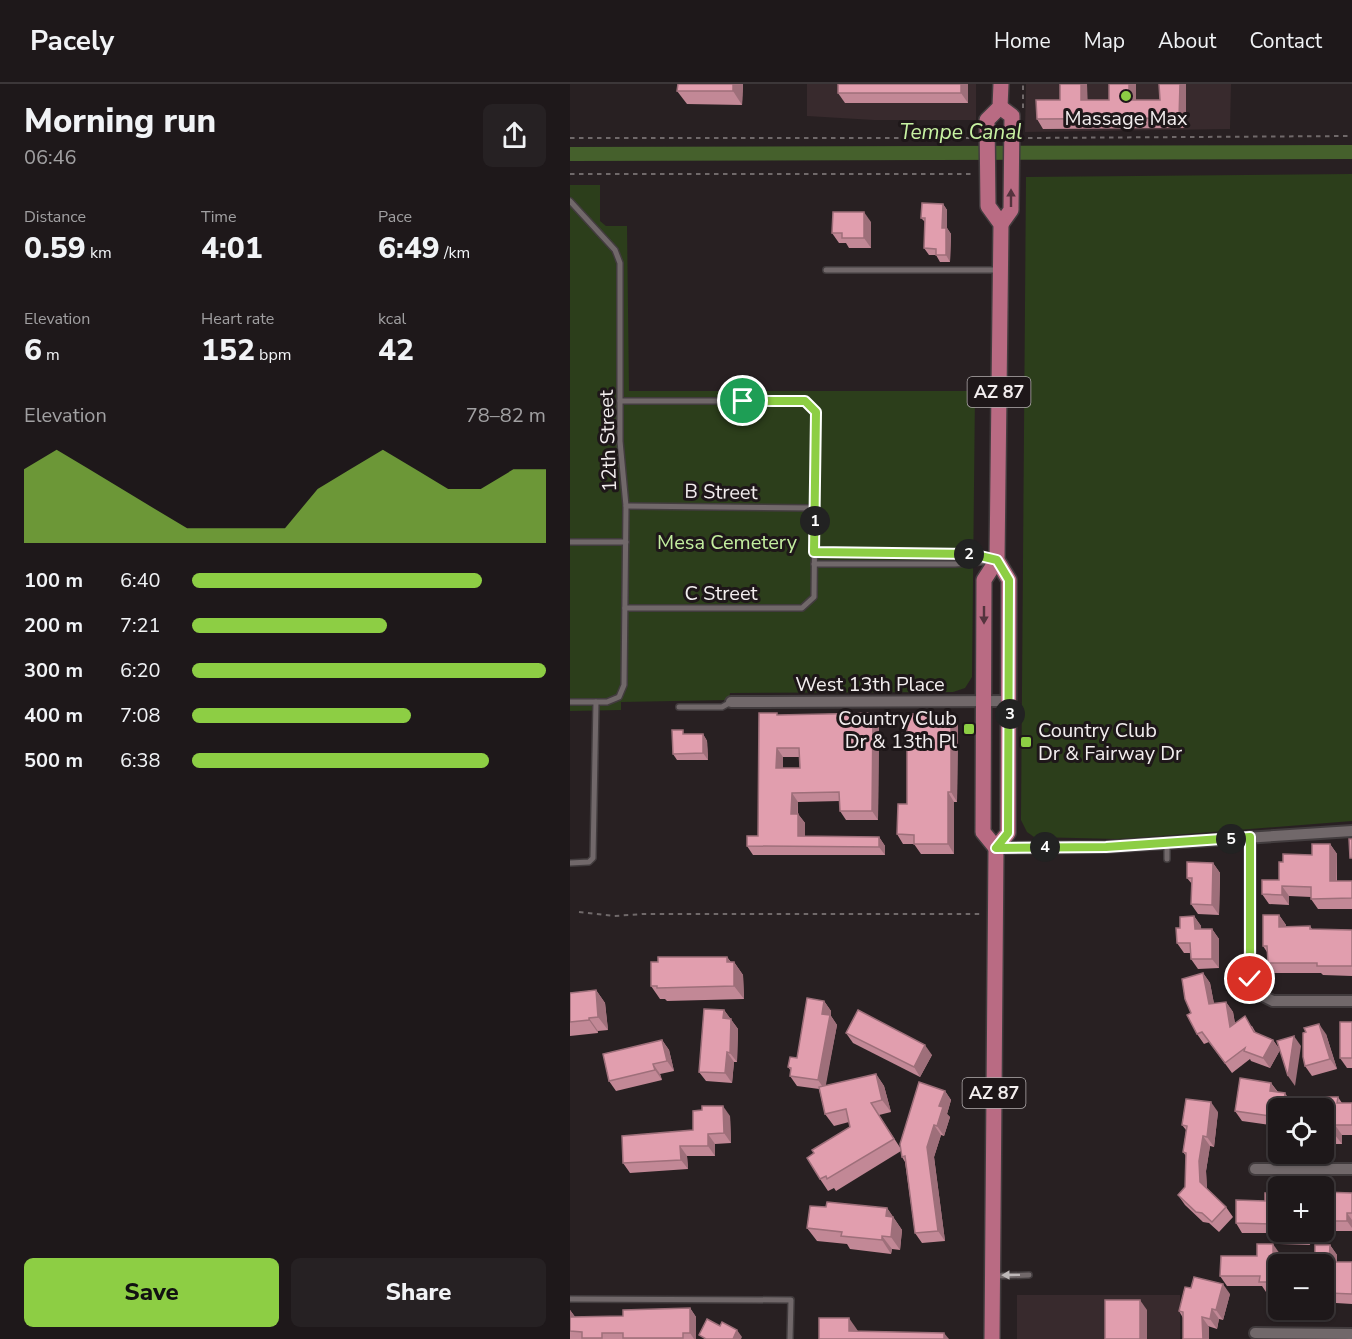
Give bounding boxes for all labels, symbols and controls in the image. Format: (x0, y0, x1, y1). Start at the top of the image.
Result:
text: Pacely (30, 22, 114, 60)
text: Home (994, 27, 1051, 55)
text: Map (1084, 27, 1125, 55)
text: About (1158, 27, 1216, 55)
text: Contact (1249, 27, 1322, 55)
marker: Massage Max (1119, 89, 1133, 103)
text: Morning run (24, 99, 216, 144)
button: share (483, 104, 546, 167)
place label: Massage Max (1064, 105, 1188, 132)
water label: Tempe Canal (899, 118, 1023, 146)
text: 06:46 (24, 144, 77, 171)
one-way arrow (1006, 188, 1016, 207)
text: Distance (24, 206, 86, 228)
text: Time (201, 206, 237, 228)
text: Pace (378, 206, 412, 228)
text: 0.59 (24, 228, 86, 269)
text: 4:01 (201, 228, 263, 269)
text: 6:49 (378, 228, 440, 269)
text: km (86, 242, 112, 264)
text: /km (440, 242, 470, 264)
text: Elevation (24, 308, 90, 330)
text: Heart rate (201, 308, 274, 330)
text: kcal (378, 308, 406, 330)
text: 6 (24, 330, 42, 371)
text: 152 (201, 330, 255, 371)
text: 42 (378, 330, 414, 371)
text: m (42, 344, 60, 366)
text: bpm (255, 344, 291, 366)
pin (717, 375, 768, 426)
road number: AZ 87 (968, 377, 1030, 407)
icon: arrive (726, 384, 759, 417)
street label: 12th Street (593, 389, 623, 492)
text: Elevation (24, 402, 107, 429)
text: 78–82 m (466, 402, 546, 429)
street label: B Street (684, 478, 759, 506)
pin: 1 (800, 506, 830, 536)
text: 1 (810, 510, 820, 532)
park label: Mesa Cemetery (657, 529, 798, 556)
pin: 2 (954, 539, 984, 569)
text: 2 (964, 543, 974, 565)
text: 100 m (24, 567, 83, 594)
text: 6:40 (120, 567, 161, 594)
street label: C Street (684, 580, 759, 607)
one-way arrow (979, 605, 989, 624)
text: 200 m (24, 612, 83, 639)
text: 7:21 (120, 612, 161, 639)
text: 300 m (24, 657, 83, 684)
text: 6:20 (120, 657, 161, 684)
street label: West 13th Place (795, 671, 945, 698)
pin: 3 (995, 699, 1025, 729)
text: 400 m (24, 702, 83, 729)
text: 7:08 (120, 702, 161, 729)
text: 3 (1005, 703, 1015, 725)
place label: Country Club Dr & 13th Pl (838, 705, 957, 755)
place label: Country Club Dr & Fairway Dr (1038, 717, 1182, 767)
marker: Country Club Dr & 13th Pl (962, 722, 976, 736)
marker: Country Club Dr & Fairway Dr (1019, 735, 1033, 749)
text: 500 m (24, 747, 83, 774)
text: 6:38 (120, 747, 161, 774)
pin: 5 (1216, 824, 1246, 854)
text: 5 (1226, 828, 1236, 850)
pin: 4 (1030, 832, 1060, 862)
text: 4 (1040, 836, 1050, 858)
pin (1224, 953, 1275, 1004)
icon: check (1233, 962, 1266, 995)
road number: AZ 87 (962, 1078, 1026, 1108)
map controls (1268, 1098, 1334, 1320)
button: locate (1268, 1098, 1334, 1164)
button: + (1268, 1176, 1334, 1242)
button: − (1268, 1254, 1334, 1320)
button: Save (24, 1258, 279, 1327)
button: Share (291, 1258, 546, 1327)
one-way arrow (1002, 1271, 1021, 1280)

